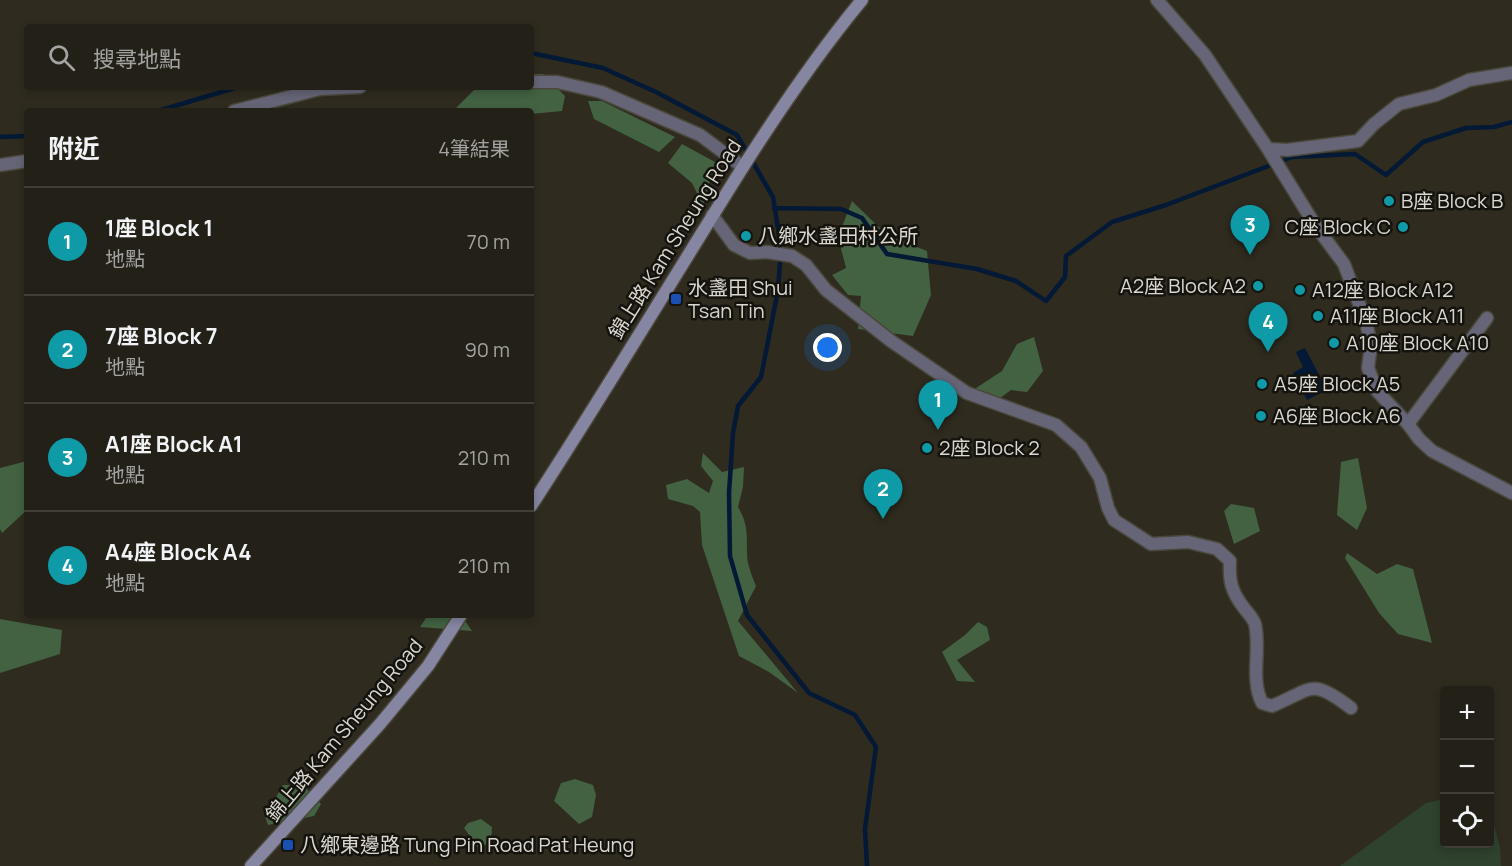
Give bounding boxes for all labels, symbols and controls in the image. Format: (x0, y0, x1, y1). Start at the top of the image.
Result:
search box (24, 24, 534, 90)
icon: search (45, 41, 78, 74)
text: 搜尋地點 (93, 44, 181, 74)
text: 附近 (48, 130, 100, 166)
street label: 錦上路 Kam Sheung Road (602, 134, 747, 344)
text: 4筆結果 (438, 135, 510, 162)
place label: B座 Block B (1401, 187, 1503, 214)
marker: B座 Block B (1382, 194, 1396, 208)
pin: 3 (1230, 206, 1270, 255)
text: 1座 Block 1 (105, 213, 213, 243)
place label: C座 Block C (1285, 213, 1391, 240)
marker: C座 Block C (1396, 220, 1410, 234)
place label: 八鄉水盞田村公所 (758, 222, 918, 249)
text: 1 (63, 228, 72, 255)
text: 70 m (467, 228, 510, 255)
marker: 八鄉水盞田村公所 (739, 229, 753, 243)
text: 地點 (105, 245, 145, 272)
place label: A2座 Block A2 (1120, 272, 1246, 299)
place label: 水盞田 Shui Tsan Tin (688, 274, 793, 324)
place label: A12座 Block A12 (1312, 276, 1454, 303)
marker: A2座 Block A2 (1251, 279, 1265, 293)
marker: A12座 Block A12 (1293, 283, 1307, 297)
marker: 水盞田 Shui Tsan Tin (669, 292, 683, 306)
pin: 4 (1248, 302, 1288, 352)
place label: A11座 Block A11 (1330, 302, 1464, 329)
marker: A11座 Block A11 (1311, 309, 1325, 323)
text: 7座 Block 7 (105, 321, 217, 351)
place label: A10座 Block A10 (1346, 329, 1489, 356)
your location (813, 333, 842, 362)
text: 2 (62, 336, 73, 363)
text: 90 m (464, 336, 510, 363)
marker: A10座 Block A10 (1327, 336, 1341, 350)
text: 地點 (105, 353, 145, 380)
place label: A5座 Block A5 (1274, 370, 1400, 397)
marker: A5座 Block A5 (1255, 377, 1269, 391)
pin: 1 (918, 380, 958, 430)
place label: A6座 Block A6 (1273, 402, 1401, 429)
marker: A6座 Block A6 (1254, 409, 1268, 423)
text: A1座 Block A1 (105, 429, 243, 459)
place label: 2座 Block 2 (939, 434, 1040, 461)
marker: 2座 Block 2 (920, 441, 934, 455)
text: 3 (62, 444, 73, 471)
text: 210 m (458, 444, 510, 471)
text: 地點 (105, 461, 145, 488)
pin: 2 (864, 470, 902, 519)
text: A4座 Block A4 (105, 537, 252, 567)
text: 4 (61, 552, 74, 579)
text: 210 m (458, 552, 510, 579)
text: 地點 (105, 569, 145, 596)
street label: 錦上路 Kam Sheung Road (259, 633, 428, 827)
map controls (1440, 686, 1494, 848)
button: + (1440, 686, 1494, 740)
button: − (1440, 740, 1494, 794)
button: locate (1440, 794, 1494, 848)
place label: 八鄉東邊路 Tung Pin Road Pat Heung (300, 831, 634, 858)
marker: 八鄉東邊路 Tung Pin Road Pat Heung (281, 838, 295, 852)

